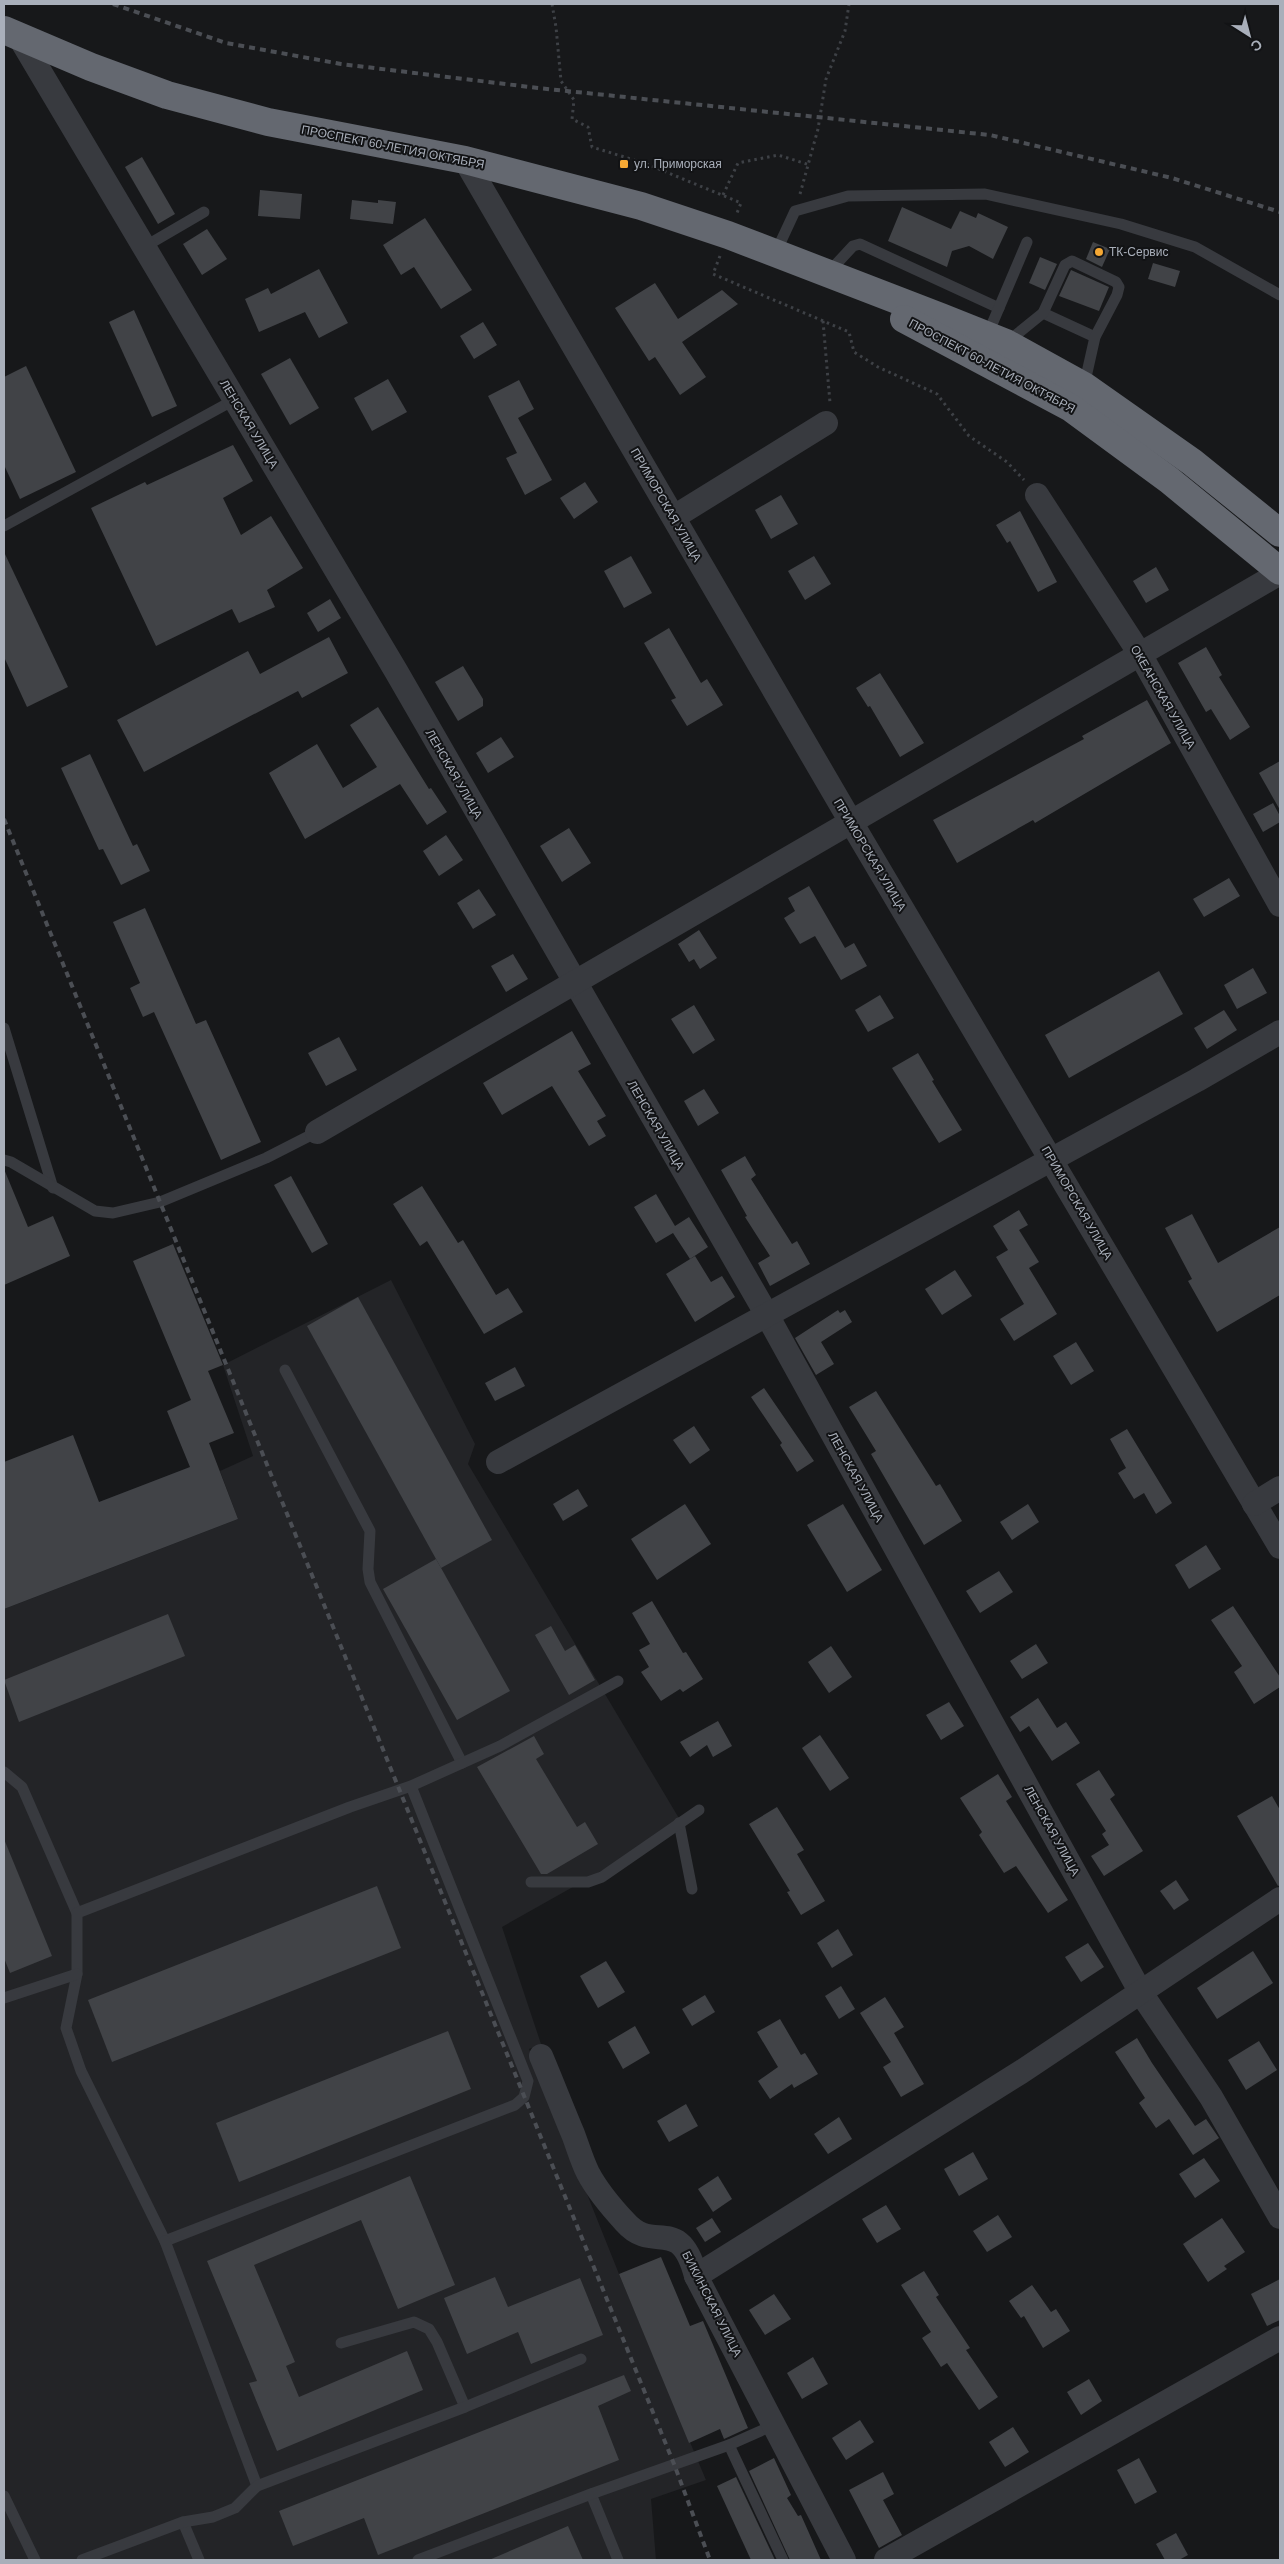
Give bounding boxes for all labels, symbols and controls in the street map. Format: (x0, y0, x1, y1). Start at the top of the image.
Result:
north arrow (1224, 10, 1274, 60)
text: С (1248, 36, 1265, 55)
street label: ПРОСПЕКТ 60-ЛЕТИЯ ОКТЯБРЯ (300, 122, 486, 172)
place label: ул. Приморская (634, 157, 722, 171)
marker: ул. Приморская (618, 158, 630, 170)
place label: ТК-Сервис (1109, 245, 1168, 259)
marker: ТК-Сервис (1093, 246, 1105, 258)
street label: ПРОСПЕКТ 60-ЛЕТИЯ ОКТЯБРЯ (907, 316, 1077, 416)
street label: ЛЕНСКАЯ УЛИЦА (217, 377, 281, 471)
street label: ПРИМОРСКАЯ УЛИЦА (628, 446, 704, 564)
street label: ОКЕАНСКАЯ УЛИЦА (1128, 643, 1198, 751)
street label: ЛЕНСКАЯ УЛИЦА (423, 727, 485, 821)
street label: ПРИМОРСКАЯ УЛИЦА (831, 796, 909, 914)
street label: ЛЕНСКАЯ УЛИЦА (625, 1078, 687, 1172)
street label: ПРИМОРСКАЯ УЛИЦА (1039, 1144, 1115, 1262)
street label: ЛЕНСКАЯ УЛИЦА (825, 1430, 887, 1524)
street label: ЛЕНСКАЯ УЛИЦА (1021, 1784, 1083, 1878)
street label: БИКИНСКАЯ УЛИЦА (679, 2249, 745, 2359)

